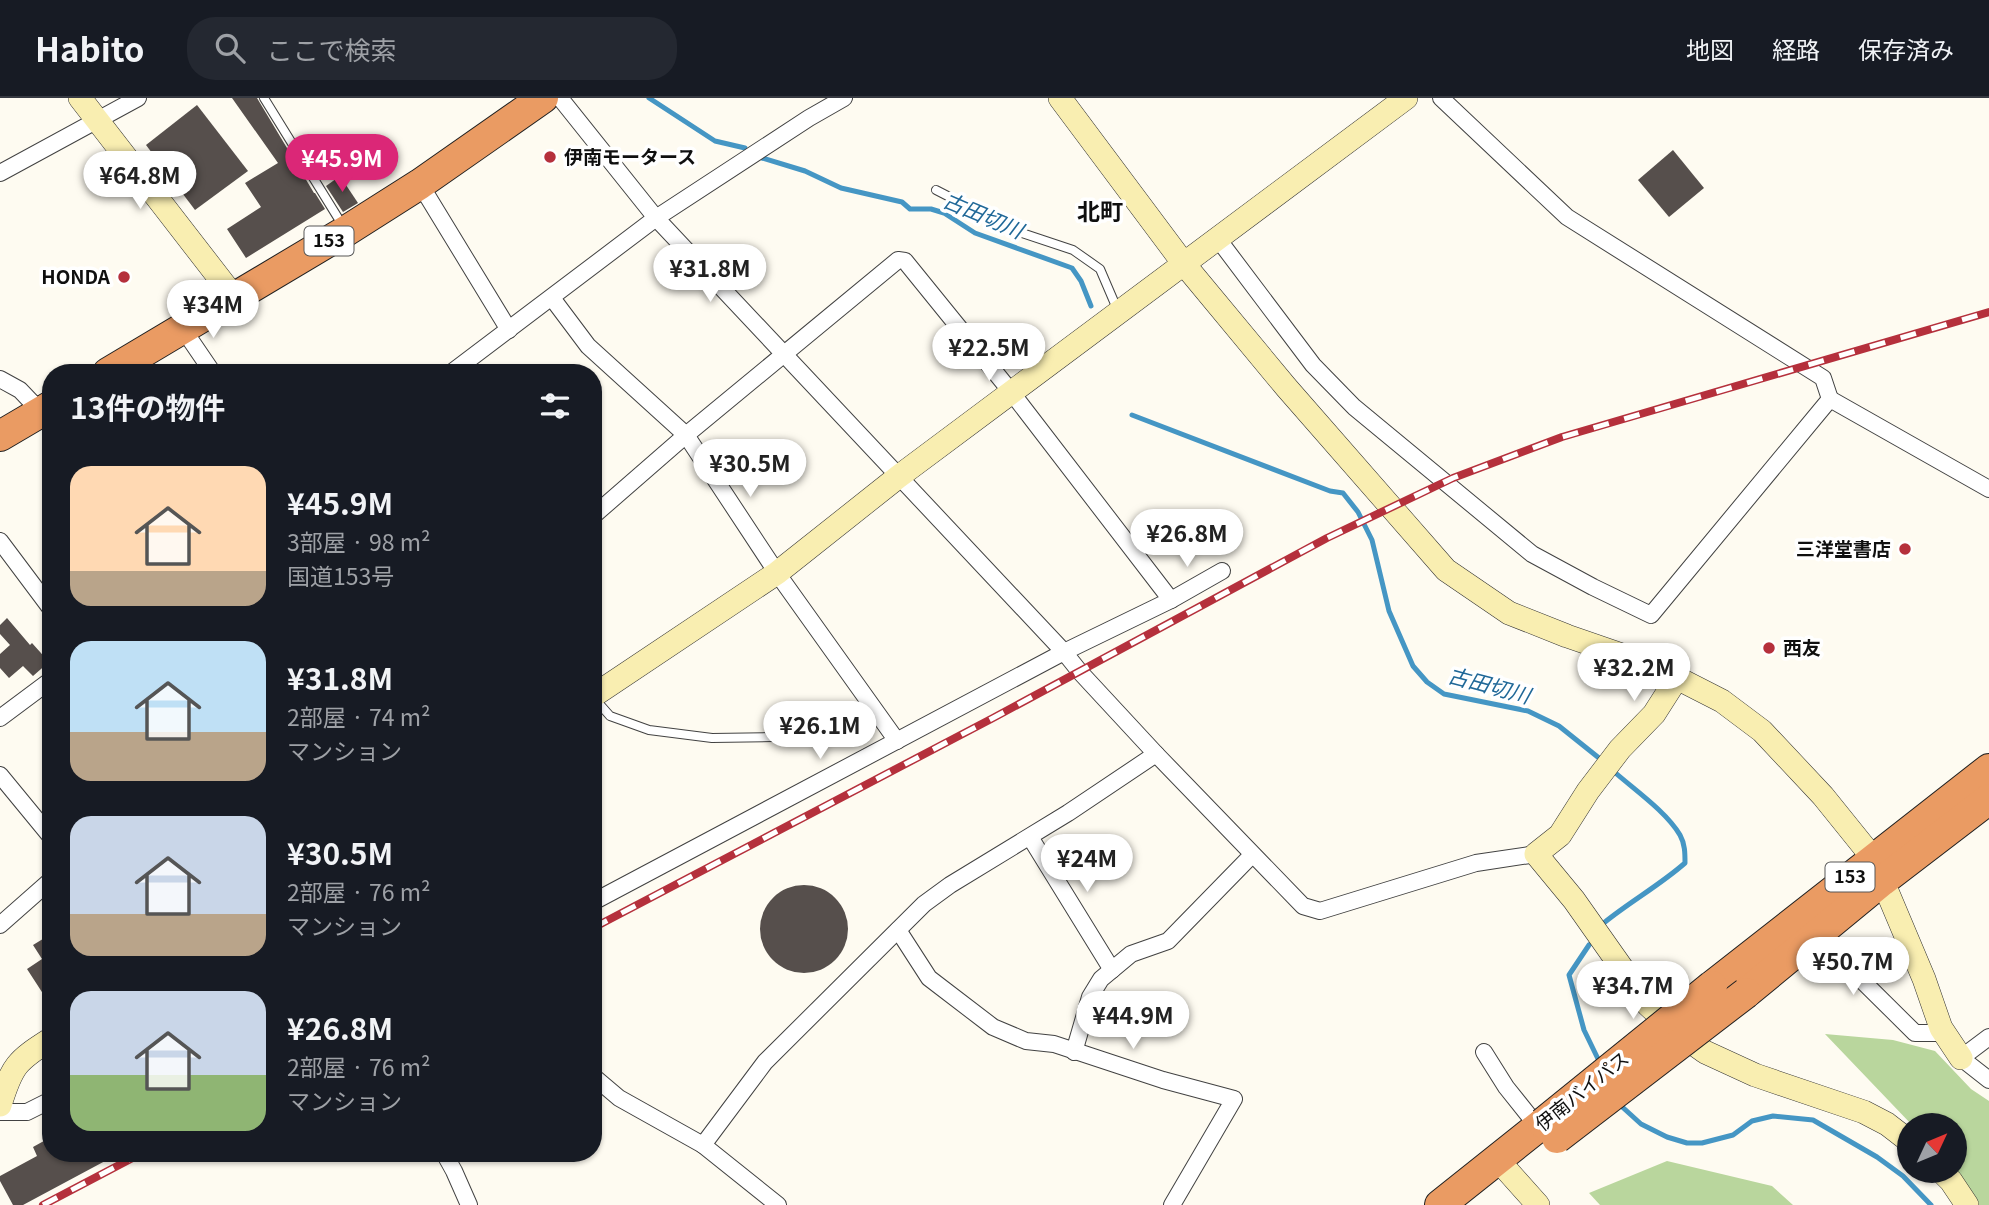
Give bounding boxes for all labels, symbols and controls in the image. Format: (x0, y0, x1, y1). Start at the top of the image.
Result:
search box (187, 17, 677, 80)
text: Habito (35, 24, 145, 72)
icon: search (211, 29, 249, 67)
text: ここで検索 (267, 30, 397, 67)
text: 地図 (1686, 31, 1734, 66)
text: 経路 (1772, 31, 1820, 66)
text: 保存済み (1858, 31, 1954, 66)
pin: ¥45.9M (285, 134, 399, 194)
text: ¥45.9M (301, 140, 383, 174)
place label: 伊南モータース (564, 142, 696, 169)
marker: 伊南モータース (542, 149, 558, 165)
pin: ¥64.8M (83, 152, 197, 211)
text: ¥64.8M (99, 157, 181, 191)
water label: 古田切川 (939, 184, 1030, 245)
district label: 北町 (1077, 193, 1123, 227)
road number: 153 (304, 226, 354, 256)
pin: ¥31.8M (653, 244, 767, 304)
text: ¥31.8M (669, 250, 751, 284)
place label: HONDA (41, 262, 111, 289)
marker: HONDA (116, 269, 132, 285)
pin: ¥34M (172, 280, 254, 340)
text: ¥34M (183, 286, 243, 320)
pin: ¥22.5M (932, 324, 1046, 383)
text: ¥22.5M (948, 329, 1030, 363)
text: 13件の物件 (70, 384, 225, 428)
icon: filters (536, 387, 574, 425)
pin: ¥30.5M (693, 440, 807, 499)
text: ¥30.5M (709, 445, 791, 479)
text: ¥45.9M (287, 480, 393, 524)
icon: home (126, 494, 210, 578)
pin: ¥26.8M (1130, 510, 1244, 569)
text: ¥26.8M (1146, 515, 1228, 549)
text: 3部屋 · 98 m² (287, 524, 430, 558)
place label: 三洋堂書店 (1796, 534, 1891, 561)
marker: 三洋堂書店 (1897, 541, 1913, 557)
text: 国道153号 (287, 558, 394, 592)
place label: 西友 (1783, 633, 1821, 660)
marker: 西友 (1761, 640, 1777, 656)
pin: ¥32.2M (1577, 644, 1691, 703)
text: ¥32.2M (1593, 649, 1675, 683)
text: ¥31.8M (287, 655, 393, 699)
water label: 古田切川 (1445, 659, 1536, 710)
icon: home (126, 669, 210, 753)
text: 2部屋 · 74 m² (287, 699, 430, 733)
pin: ¥26.1M (763, 702, 877, 761)
text: ¥26.1M (779, 707, 861, 741)
text: マンション (287, 733, 402, 767)
text: ¥30.5M (287, 830, 393, 874)
pin: ¥24M (1046, 834, 1128, 894)
text: ¥24M (1057, 840, 1117, 874)
icon: home (126, 844, 210, 928)
road number: 153 (1826, 862, 1874, 892)
text: 2部屋 · 76 m² (287, 874, 430, 908)
text: マンション (287, 908, 402, 942)
pin: ¥50.7M (1796, 937, 1910, 997)
text: ¥50.7M (1812, 943, 1894, 977)
pin: ¥34.7M (1576, 962, 1690, 1021)
text: ¥34.7M (1592, 967, 1674, 1001)
pin: ¥44.9M (1076, 992, 1190, 1051)
text: ¥44.9M (1092, 997, 1174, 1031)
text: ¥26.8M (287, 1005, 393, 1049)
icon: home (126, 1019, 210, 1103)
street label: 伊南バイパス (1528, 1044, 1634, 1136)
text: 2部屋 · 76 m² (287, 1049, 430, 1083)
text: マンション (287, 1083, 402, 1117)
north arrow (1897, 1113, 1967, 1183)
map controls (1897, 1113, 1967, 1183)

